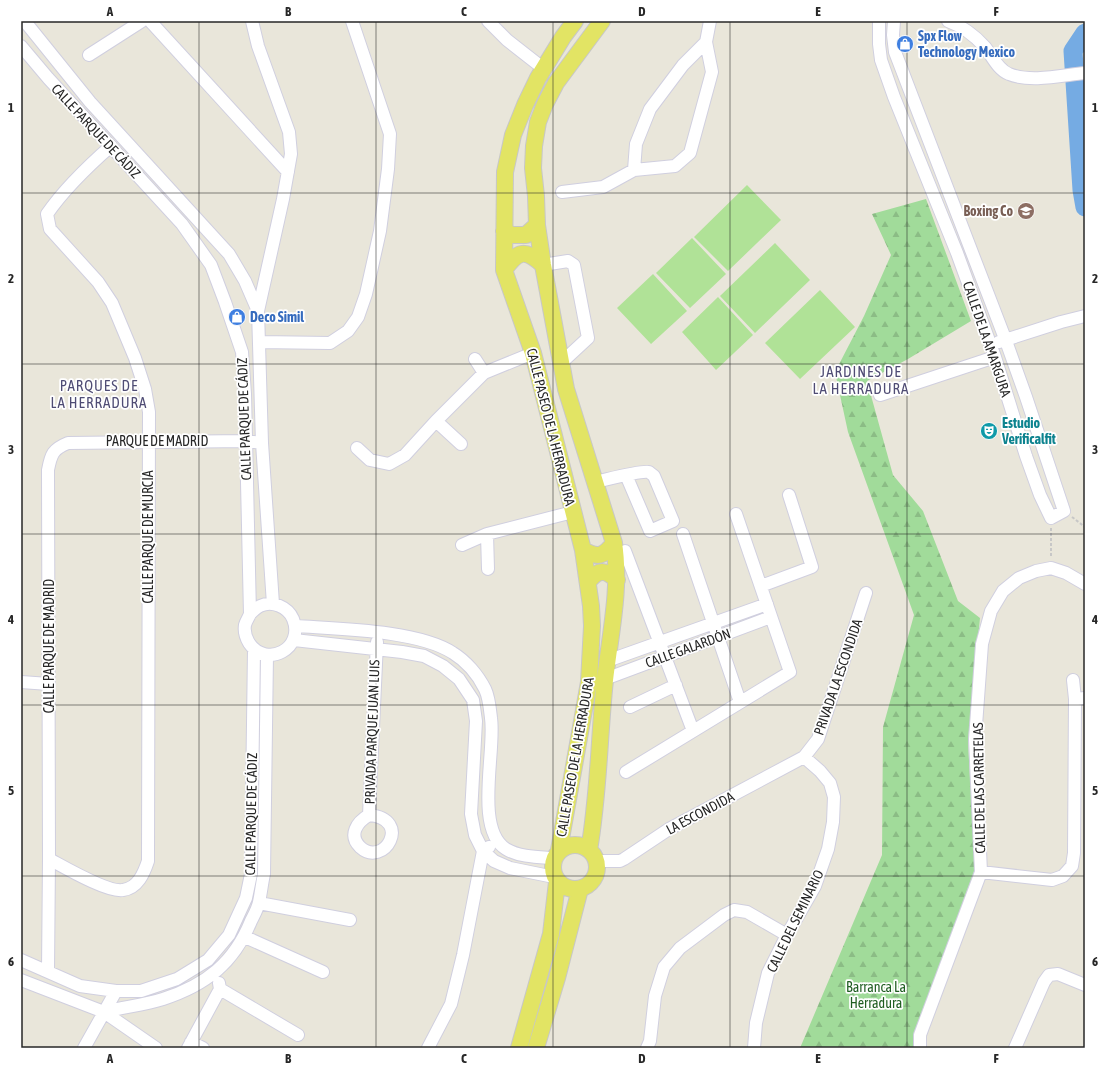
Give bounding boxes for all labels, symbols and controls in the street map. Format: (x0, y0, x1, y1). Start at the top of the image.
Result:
text: A (106, 4, 114, 19)
text: B (285, 4, 292, 19)
text: C (461, 4, 467, 19)
text: D (638, 4, 646, 19)
text: E (815, 4, 821, 19)
text: F (993, 4, 999, 19)
place label: Spx Flow Technology Mexico (918, 28, 1015, 60)
shop icon: Spx Flow Technology Mexico (895, 34, 915, 54)
street label: CALLE PARQUE DE CÁDIZ (48, 81, 144, 181)
text: 1 (8, 100, 14, 115)
text: 1 (1092, 100, 1098, 115)
school or university icon: Boxing Co (1016, 201, 1036, 221)
place label: Boxing Co (963, 203, 1013, 219)
text: 2 (8, 271, 14, 286)
text: 2 (1092, 271, 1098, 286)
street label: CALLE DE LA AMARGURA (960, 279, 1014, 399)
shop icon: Deco Simil (227, 307, 247, 327)
place label: Deco Simil (250, 309, 304, 325)
street label: CALLE PASEO DE LA HERRADURA (524, 347, 578, 508)
street label: CALLE PARQUE DE CÁDIZ (234, 357, 254, 481)
district label: JARDINES DE LA HERRADURA (813, 363, 909, 397)
district label: PARQUES DE LA HERRADURA (51, 377, 147, 411)
place label: Estudio Verificalfit (1001, 415, 1056, 447)
theatre icon: Estudio Verificalfit (979, 421, 999, 441)
street label: PARQUE DE MADRID (106, 433, 208, 449)
text: 3 (8, 442, 14, 457)
text: 3 (1092, 442, 1098, 457)
street label: CALLE PARQUE DE MURCIA (140, 470, 156, 604)
street label: CALLE PARQUE DE MADRID (41, 579, 57, 713)
text: 4 (7, 612, 14, 627)
text: 4 (1091, 612, 1098, 627)
street label: PRIVADA LA ESCONDIDA (811, 617, 865, 737)
street label: CALLE GALARDÓN (643, 625, 733, 671)
street label: PRIVADA PARQUE JUAN LUIS (361, 659, 383, 805)
street label: CALLE PASEO DE LA HERRADURA (553, 676, 597, 838)
street label: CALLE DE LAS CARRETELAS (970, 722, 988, 854)
street label: CALLE PARQUE DE CÁDIZ (242, 752, 260, 876)
text: 5 (8, 783, 14, 798)
text: 5 (1092, 783, 1098, 798)
street label: LA ESCONDIDA (663, 788, 737, 838)
street label: CALLE DEL SEMINARIO (763, 867, 827, 975)
text: 6 (8, 954, 14, 969)
text: 6 (1092, 954, 1098, 969)
park label: Barranca La Herradura (846, 979, 906, 1011)
text: A (106, 1051, 114, 1066)
text: B (285, 1051, 292, 1066)
text: C (461, 1051, 467, 1066)
text: D (638, 1051, 646, 1066)
text: E (815, 1051, 821, 1066)
text: F (993, 1051, 999, 1066)

